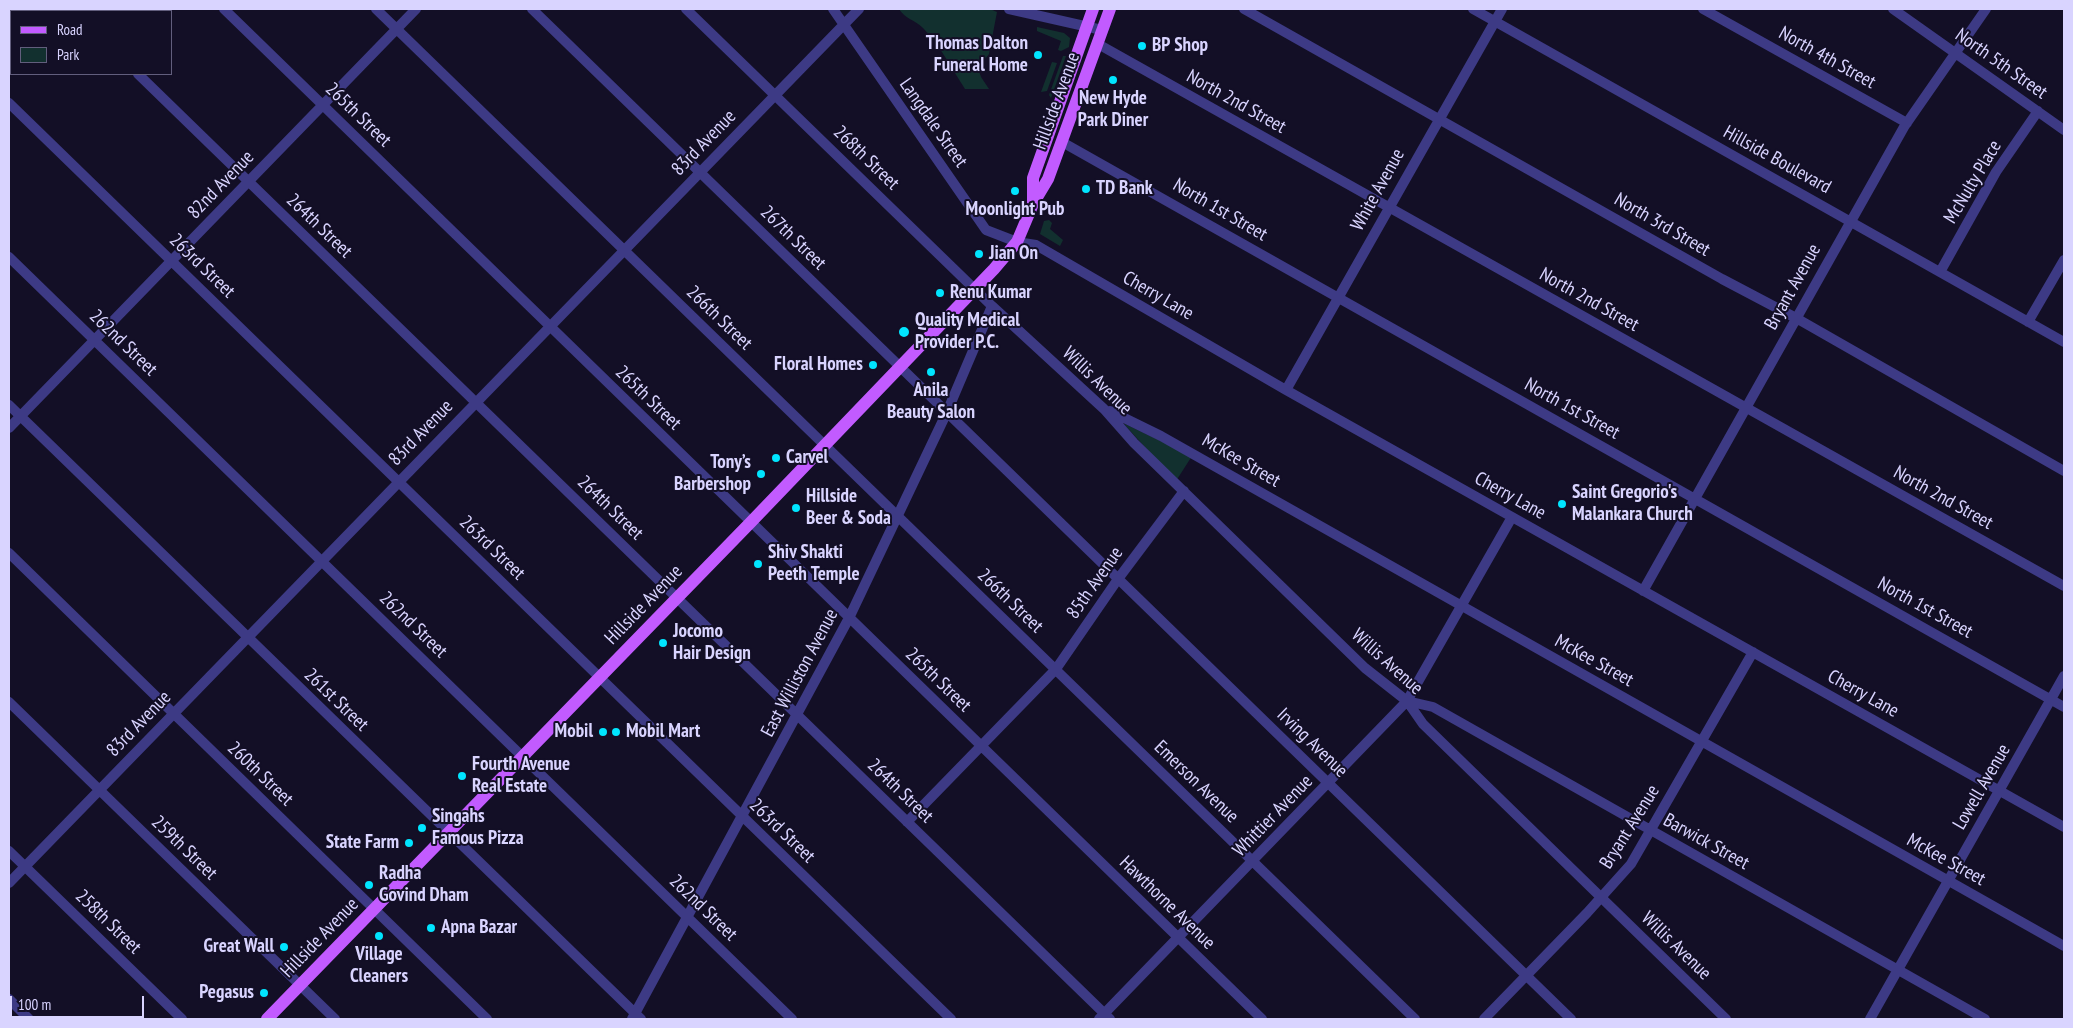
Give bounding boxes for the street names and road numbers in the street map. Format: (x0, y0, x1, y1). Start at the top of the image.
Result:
street label: North 4th Street (1775, 22, 1879, 94)
street label: North 5th Street (1951, 24, 2051, 104)
street label: Hillside Avenue (1029, 49, 1085, 153)
street label: North 2nd Street (1182, 65, 1290, 139)
street label: Langdale Street (894, 74, 972, 172)
street label: 265th Street (320, 78, 396, 152)
street label: 83rd Avenue (667, 105, 741, 181)
street label: 268th Street (828, 121, 904, 195)
street label: Hillside Boulevard (1719, 121, 1835, 199)
street label: McNulty Place (1939, 136, 2007, 228)
street label: White Avenue (1346, 145, 1410, 235)
street label: 82nd Avenue (183, 146, 259, 224)
street label: North 1st Street (1169, 174, 1271, 246)
street label: North 3rd Street (1610, 188, 1714, 262)
street label: 264th Street (281, 189, 357, 263)
street label: 267th Street (755, 201, 831, 275)
street label: 263rd Street (164, 229, 240, 303)
street label: Bryant Avenue (1760, 240, 1826, 334)
street label: North 2nd Street (1535, 263, 1643, 337)
street label: Cherry Lane (1119, 267, 1197, 325)
street label: 266th Street (681, 281, 757, 355)
street label: 262nd Street (84, 305, 162, 381)
street label: Willis Avenue (1057, 342, 1137, 420)
street label: 265th Street (610, 361, 686, 435)
street label: North 1st Street (1520, 374, 1624, 444)
street label: 83rd Avenue (384, 395, 458, 471)
street label: McKee Street (1198, 430, 1284, 492)
street label: North 2nd Street (1889, 461, 1997, 535)
street label: Cherry Lane (1470, 467, 1550, 525)
street label: 264th Street (572, 471, 648, 545)
street label: 263rd Street (454, 511, 530, 585)
street label: 85th Avenue (1062, 543, 1128, 623)
street label: Hillside Avenue (600, 560, 688, 650)
street label: 266th Street (972, 564, 1048, 638)
street label: North 1st Street (1873, 573, 1977, 643)
street label: 262nd Street (374, 587, 452, 663)
street label: East Williston Avenue (757, 605, 843, 741)
street label: Willis Avenue (1347, 624, 1427, 700)
street label: McKee Street (1551, 630, 1637, 692)
street label: 265th Street (900, 643, 976, 717)
street label: 261st Street (299, 664, 373, 736)
street label: Cherry Lane (1823, 665, 1903, 723)
street label: 83rd Avenue (102, 686, 176, 762)
street label: Irving Avenue (1272, 704, 1352, 782)
street label: Emerson Avenue (1149, 736, 1243, 828)
street label: 260th Street (222, 737, 298, 811)
street label: Lowell Avenue (1948, 740, 2016, 834)
street label: 264th Street (862, 754, 938, 828)
street label: Whittier Avenue (1228, 770, 1318, 862)
street label: Bryant Avenue (1595, 781, 1665, 873)
street label: 263rd Street (744, 794, 820, 868)
street label: Barwick Street (1659, 809, 1753, 875)
street label: 259th Street (146, 811, 222, 885)
street label: McKee Street (1903, 829, 1989, 891)
street label: Hawthorne Avenue (1114, 852, 1220, 954)
street label: 262nd Street (664, 870, 742, 946)
street label: 258th Street (70, 885, 146, 959)
street label: Hillside Avenue (276, 893, 364, 983)
street label: Willis Avenue (1636, 907, 1716, 985)

